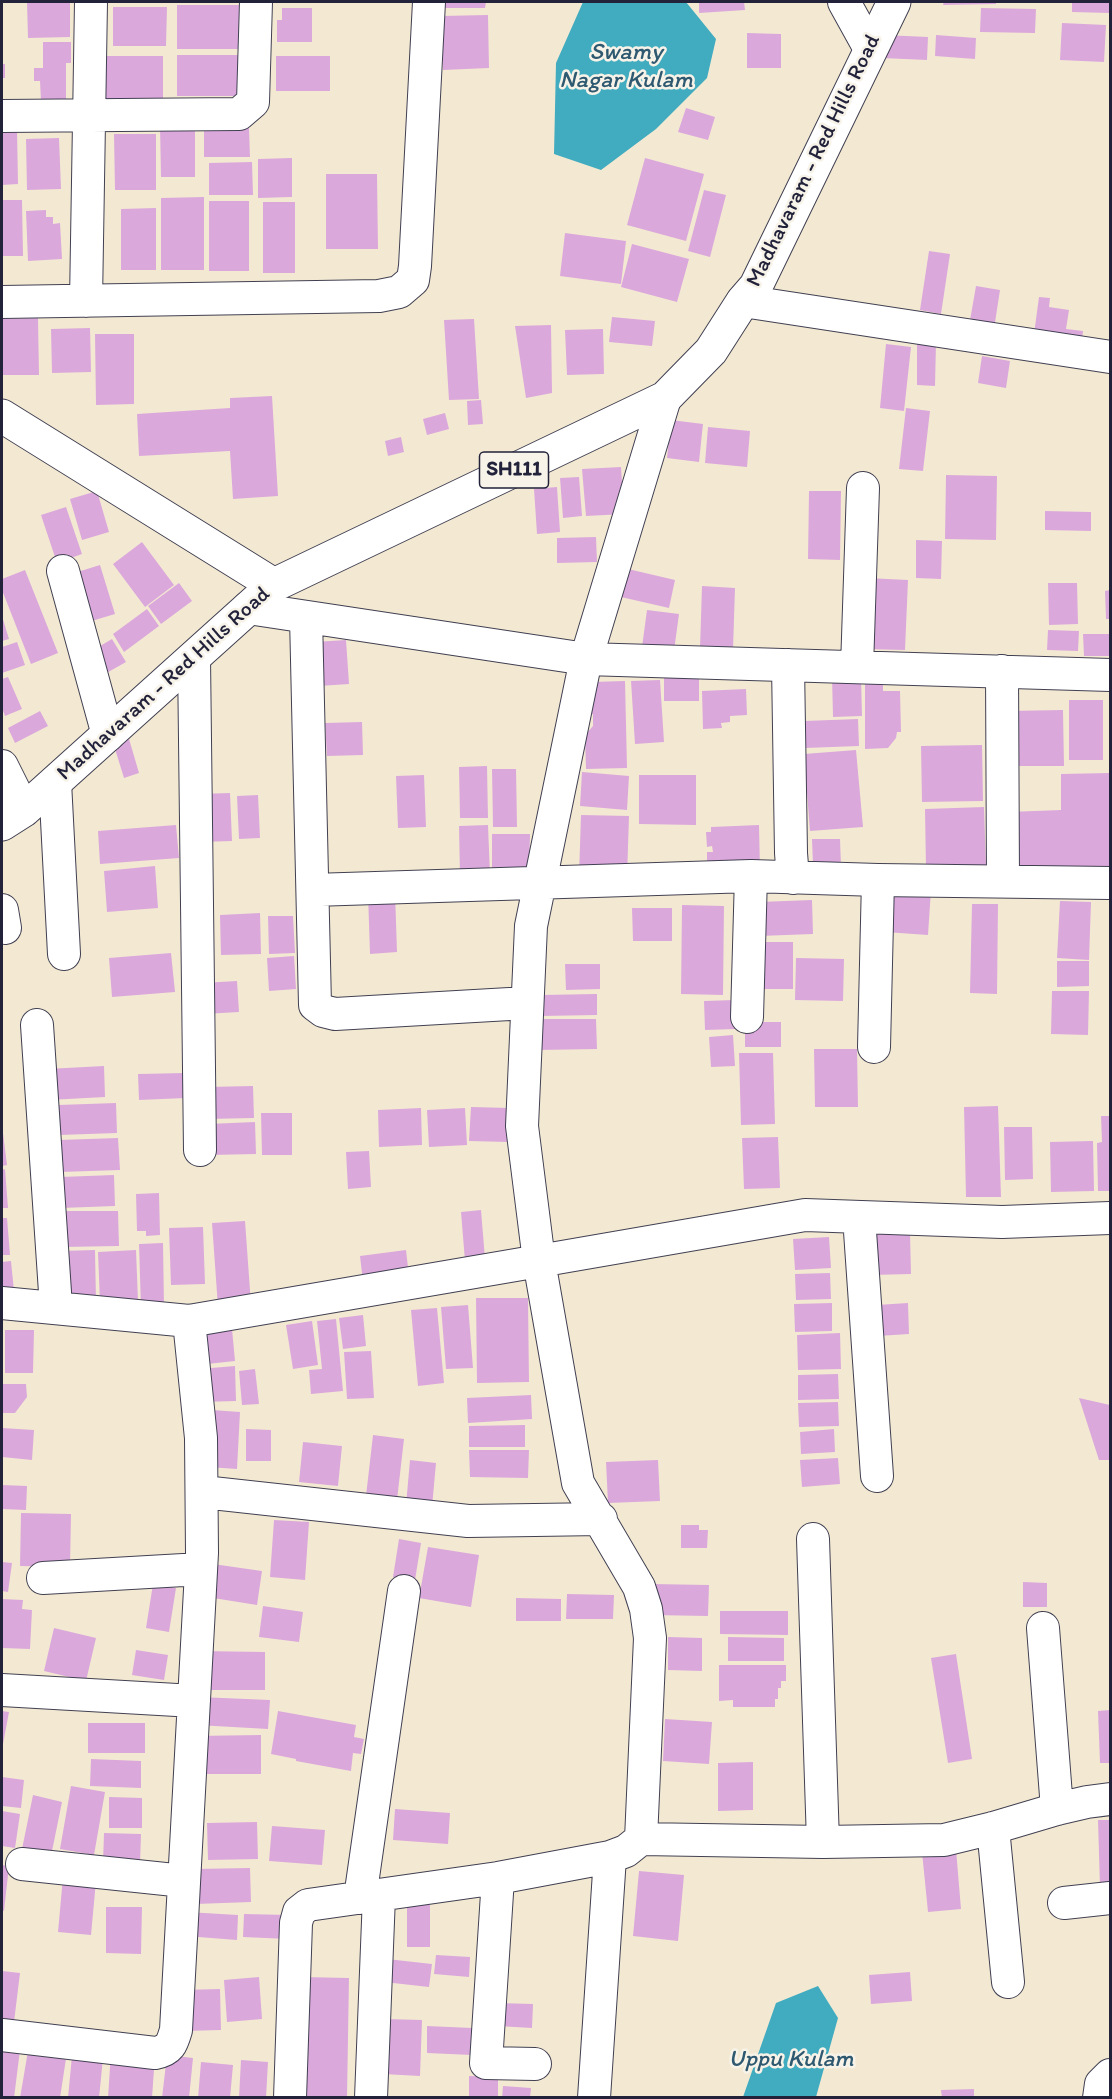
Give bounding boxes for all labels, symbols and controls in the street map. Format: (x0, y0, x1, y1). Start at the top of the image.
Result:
street label: Madhavaram - Red Hills Road (741, 31, 887, 291)
water label: Swamy Nagar Kulam (559, 39, 693, 95)
road number: SH111 (480, 452, 548, 488)
street label: Madhavaram - Red Hills Road (52, 581, 276, 787)
water label: Uppu Kulam (728, 2046, 854, 2074)

